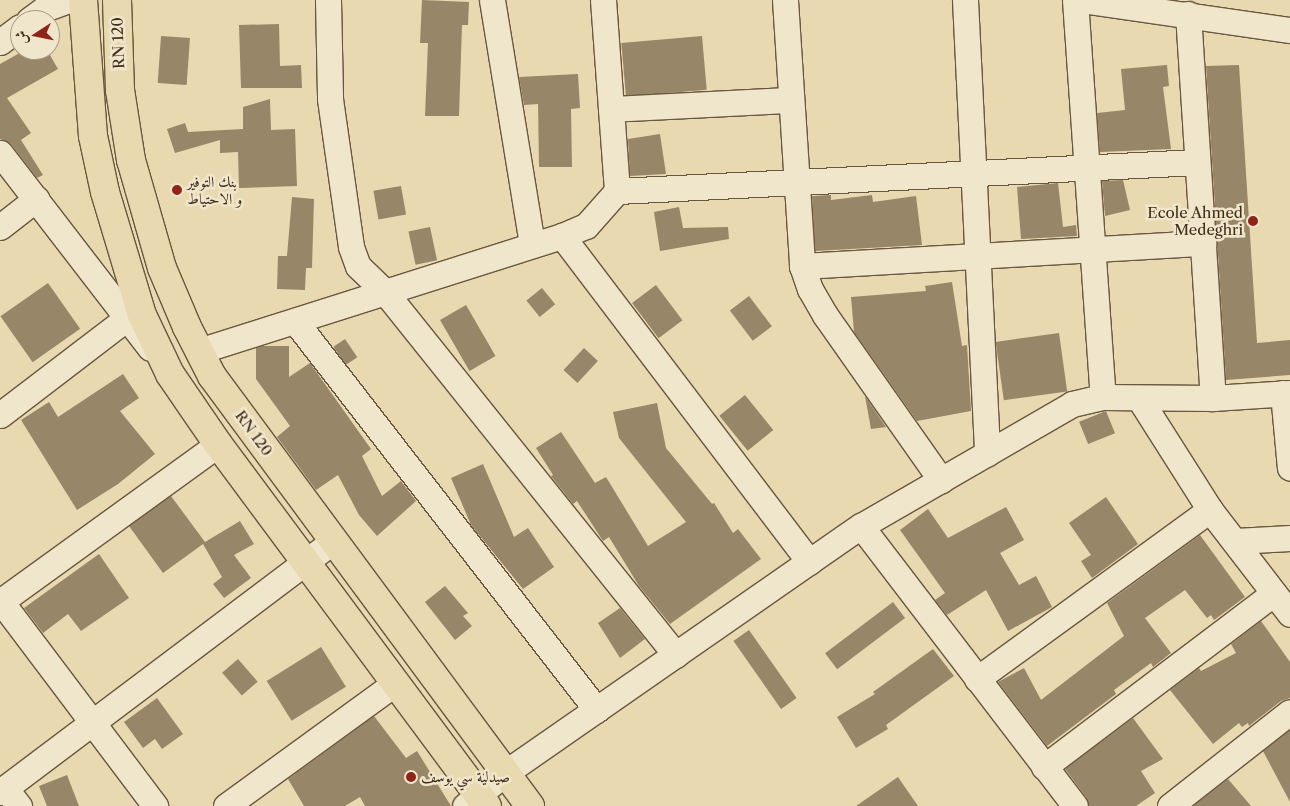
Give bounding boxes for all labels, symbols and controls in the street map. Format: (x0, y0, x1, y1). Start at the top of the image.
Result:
north arrow (10, 10, 60, 60)
street label: RN 120 (108, 17, 128, 69)
text: ش (11, 29, 31, 46)
place label: بنك التوفير و الاحتياط (187, 172, 242, 207)
marker: بنك التوفير و الاحتياط (171, 184, 183, 196)
place label: Ecole Ahmed Medeghri (1147, 203, 1243, 238)
marker: Ecole Ahmed Medeghri (1247, 215, 1259, 227)
street label: RN 120 (231, 407, 277, 459)
place label: صيدلية سي يوسف (421, 768, 510, 786)
marker: صيدلية سي يوسف (405, 771, 417, 783)

